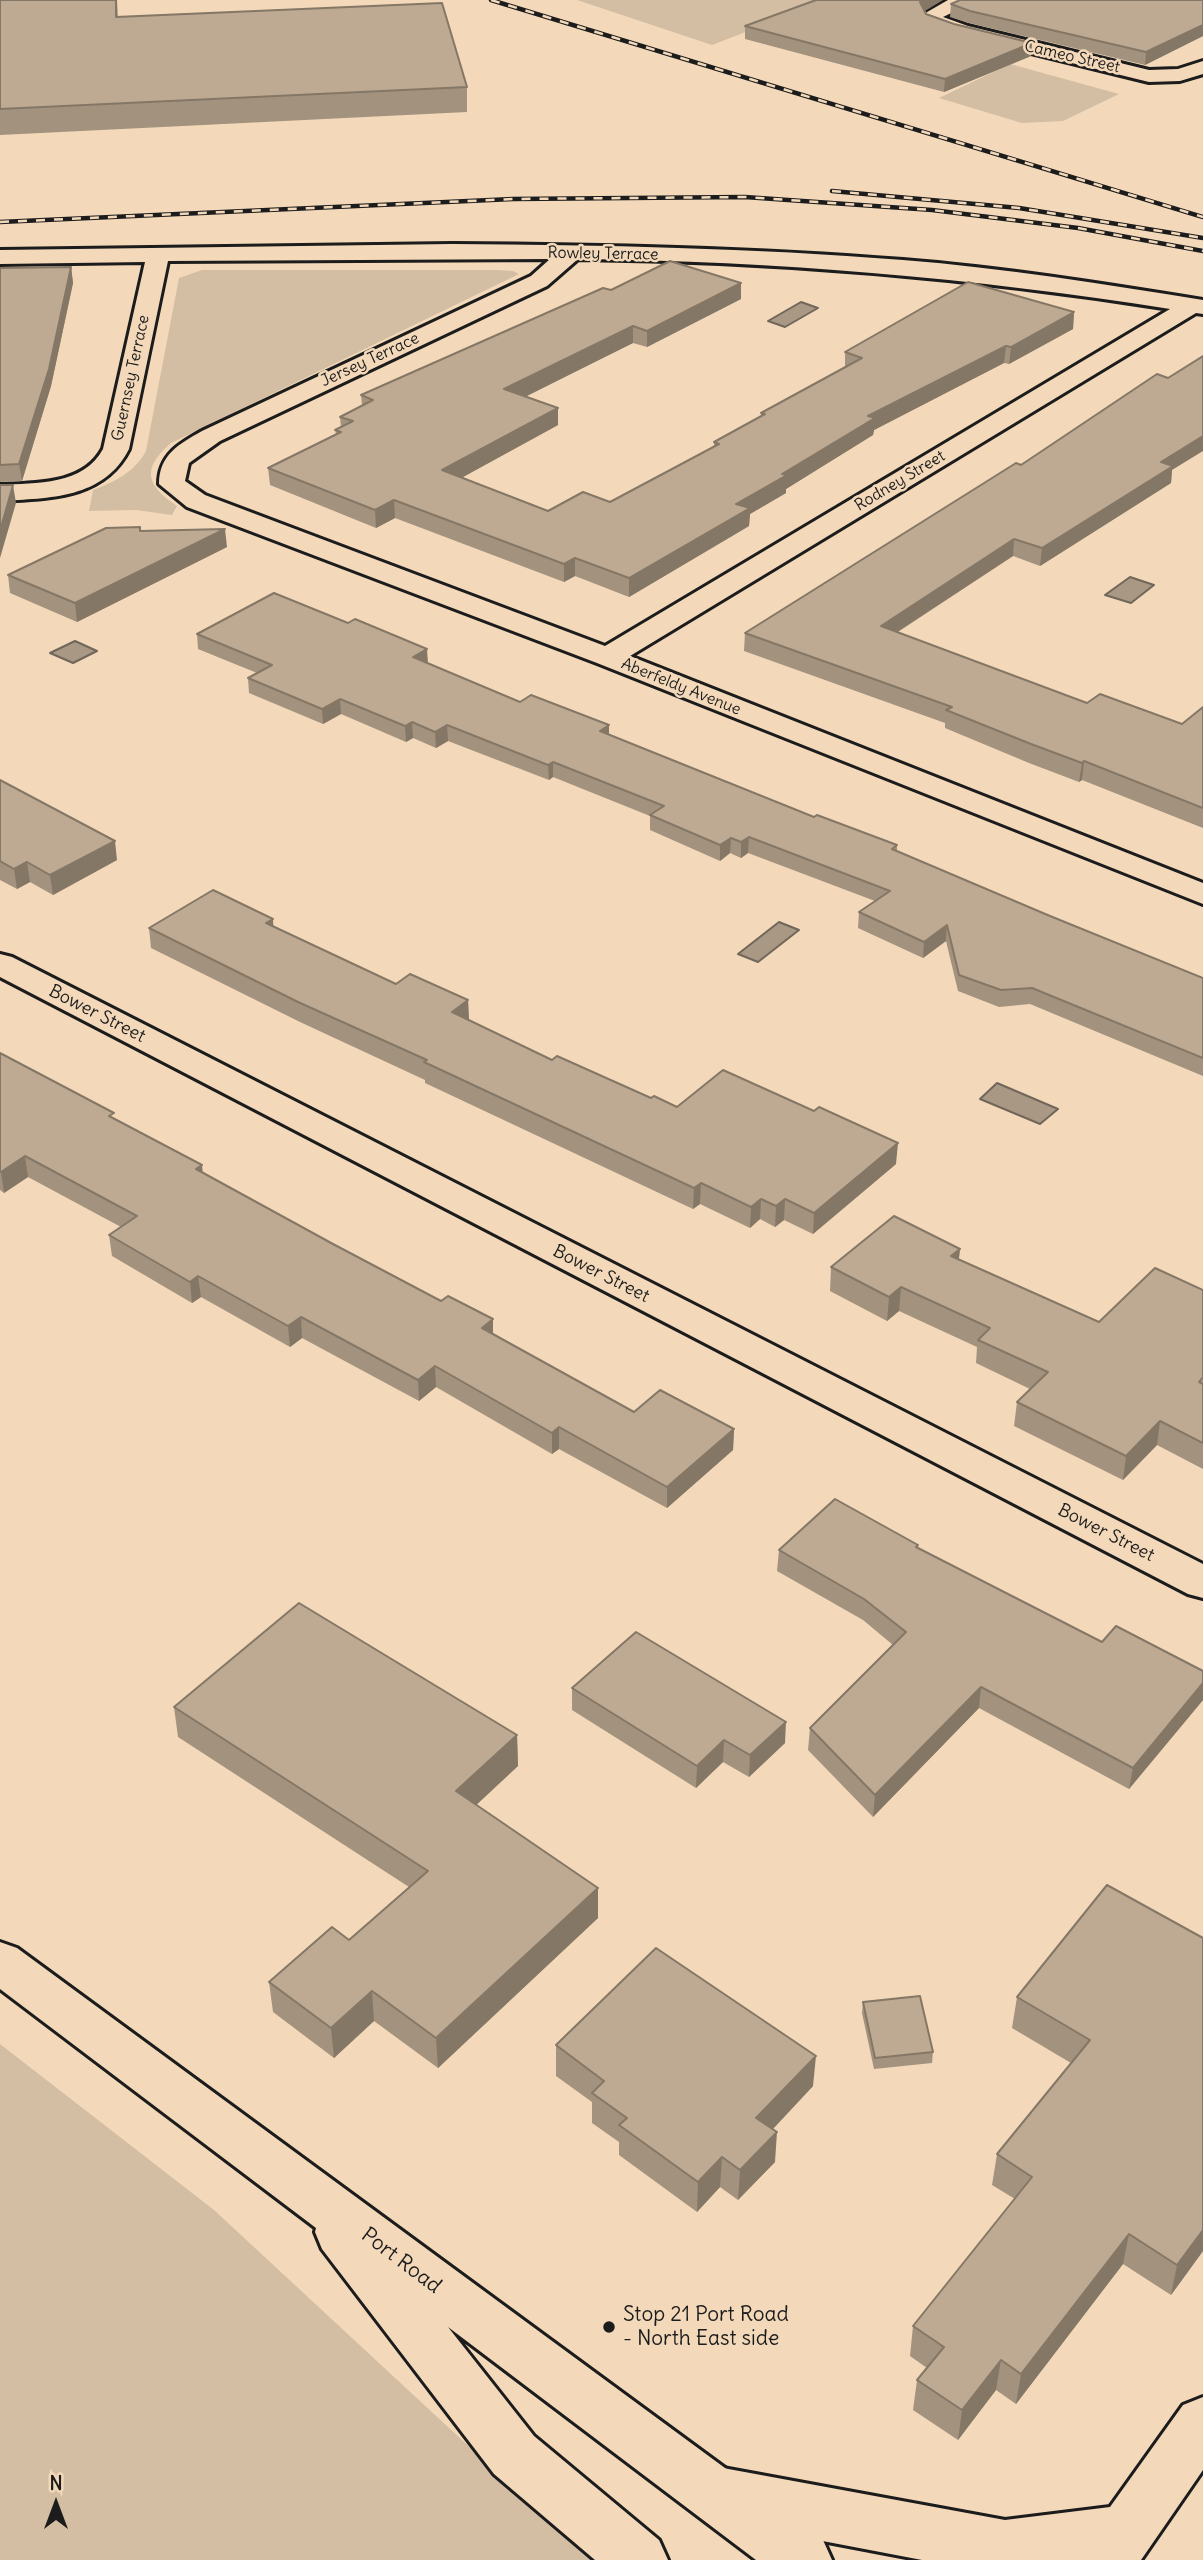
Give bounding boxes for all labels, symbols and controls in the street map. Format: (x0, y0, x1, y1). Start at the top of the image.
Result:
street label: Cameo Street (1022, 37, 1122, 77)
street label: Rowley Terrace (547, 243, 659, 265)
street label: Guernsey Terrace (108, 313, 154, 443)
street label: Jersey Terrace (318, 329, 422, 391)
street label: Rodney Street (851, 447, 949, 515)
street label: Aberfeldy Avenue (618, 654, 744, 720)
street label: Bower Street (45, 980, 149, 1048)
street label: Bower Street (549, 1240, 653, 1308)
street label: Bower Street (1054, 1499, 1158, 1567)
street label: Port Road (356, 2223, 446, 2299)
place label: Stop 21 Port Road - North East side (623, 2302, 789, 2352)
marker: Stop 21 Port Road - North East side (601, 2319, 617, 2335)
north arrow (21, 2469, 91, 2539)
text: N (49, 2471, 63, 2495)

